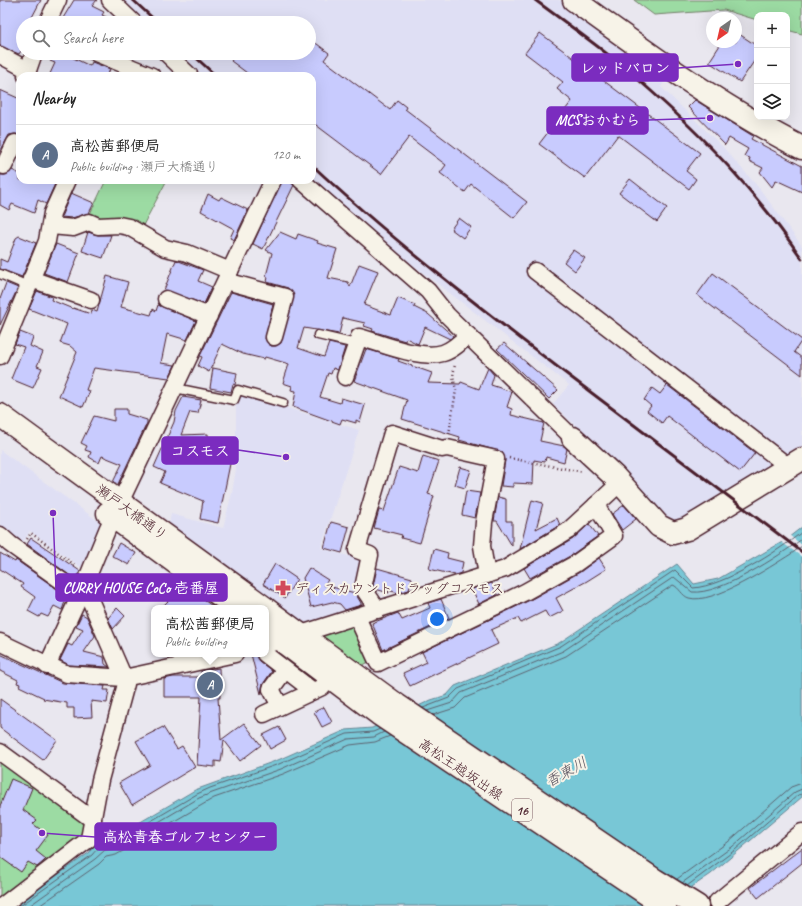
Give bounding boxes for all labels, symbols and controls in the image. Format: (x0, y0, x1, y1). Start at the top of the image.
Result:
north arrow (706, 12, 742, 48)
map controls (754, 12, 790, 120)
button: + (754, 12, 790, 48)
search box (16, 16, 316, 60)
icon: search (30, 27, 52, 49)
text: Search here (62, 29, 123, 48)
button: − (754, 48, 790, 84)
callout: レッドバロン (572, 54, 678, 81)
text: レッドバロン (580, 59, 670, 78)
button: layers (754, 84, 790, 120)
text: Nearby (32, 88, 75, 109)
callout: MCSおかむら (547, 107, 648, 134)
text: MCSおかむら (555, 111, 641, 130)
text: 高松茜郵便局 (70, 137, 160, 156)
text: A (42, 147, 48, 163)
text: 120 m (272, 147, 300, 163)
text: Public building · 瀬戸大橋通り (70, 159, 218, 175)
callout: コスモス (162, 437, 238, 464)
text: コスモス (170, 442, 230, 461)
street label: 瀬戸大橋通り (93, 481, 171, 544)
callout: CURRY HOUSE CoCo 壱番屋 (56, 574, 227, 601)
text: CURRY HOUSE CoCo 壱番屋 (63, 579, 219, 598)
pharmacy icon: ディスカウントドラッグコスモス (274, 579, 292, 597)
place label: ディスカウントドラッグコスモス (295, 580, 504, 597)
popup (151, 605, 269, 657)
your location (427, 609, 447, 629)
text: 高松茜郵便局 (165, 615, 255, 634)
text: Public building (165, 634, 227, 650)
pin: A (197, 670, 223, 700)
street label: 高松王越坂出線 (415, 735, 506, 804)
water label: 香東川 (542, 753, 591, 792)
road number: 16 (512, 799, 532, 821)
callout: 高松青春ゴルフセンター (95, 823, 276, 850)
text: 高松青春ゴルフセンター (103, 828, 267, 847)

